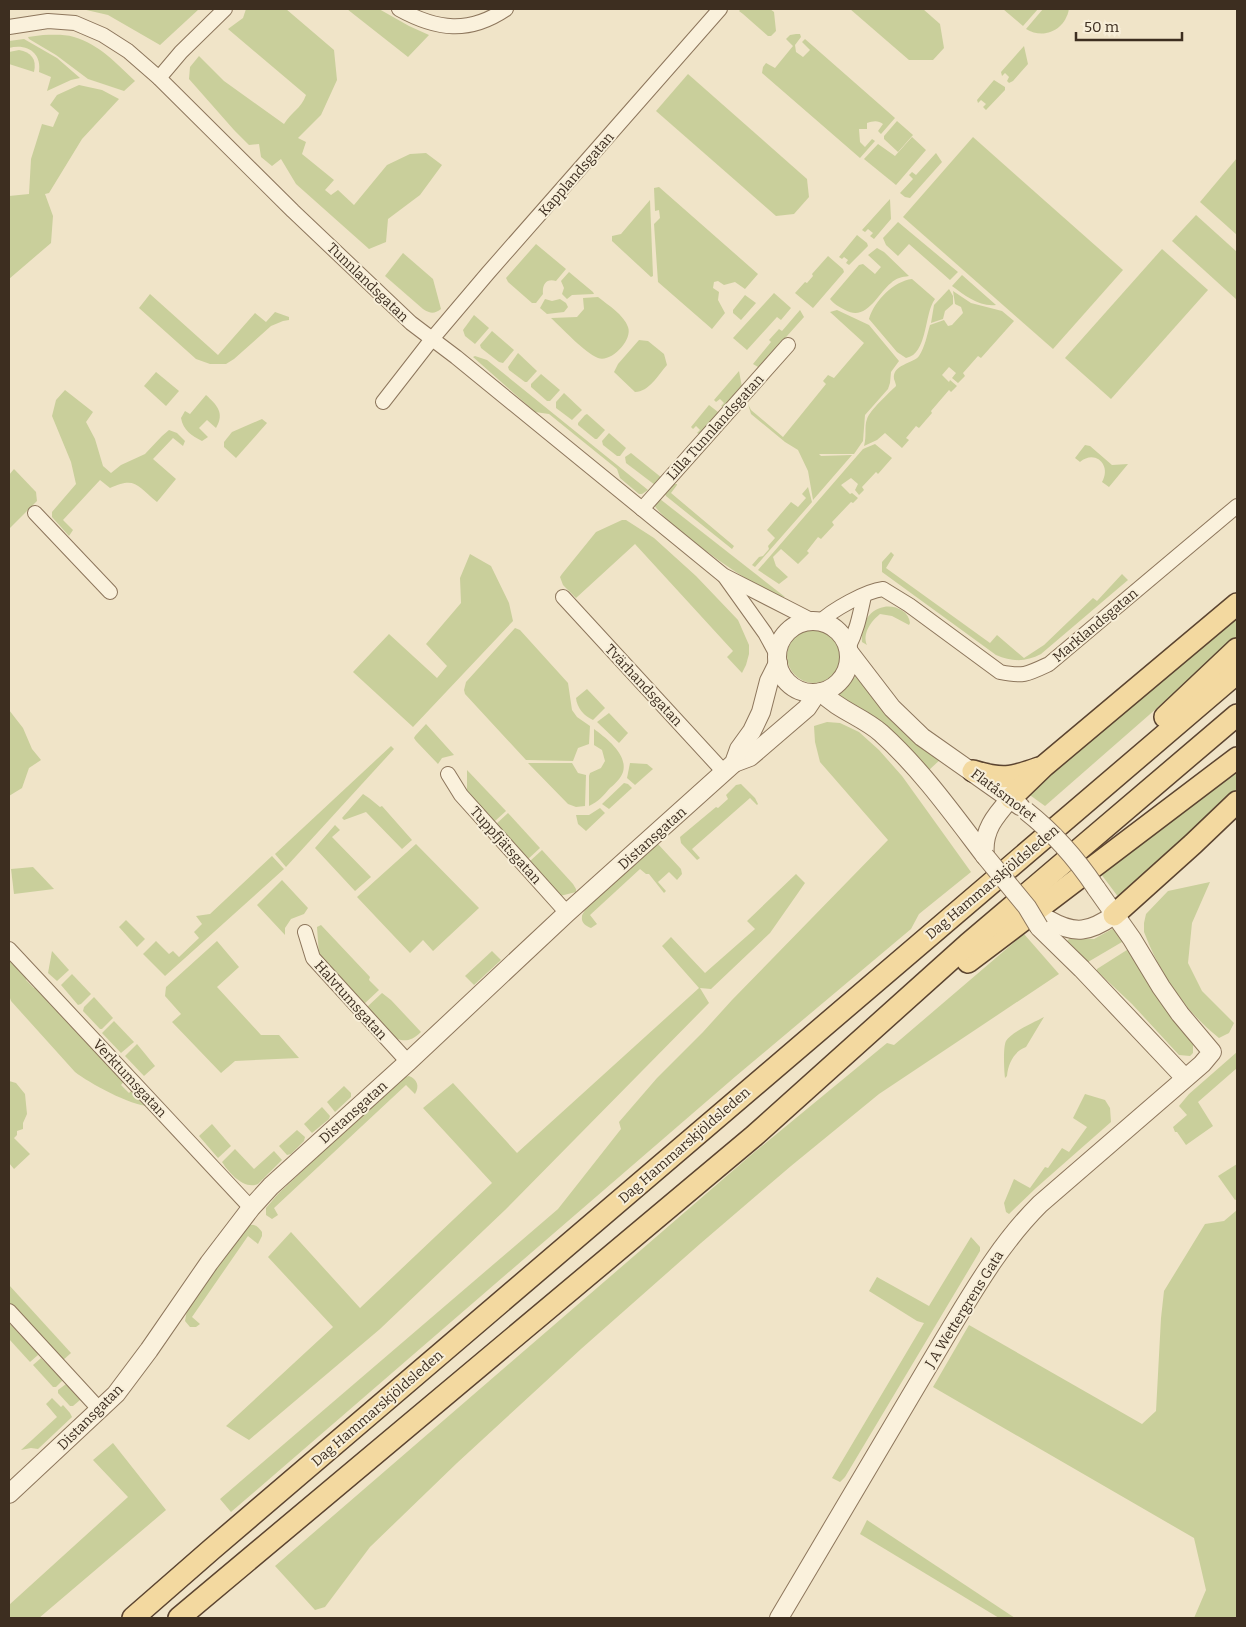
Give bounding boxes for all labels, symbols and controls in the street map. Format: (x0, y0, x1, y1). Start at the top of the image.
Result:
scale bar (1076, 10, 1182, 42)
text: 50 m (1084, 18, 1120, 36)
street label: Kapplandsgatan (535, 129, 618, 220)
street label: Tunnlandsgatan (323, 239, 412, 326)
street label: Lilla Tunnlandsgatan (663, 371, 767, 484)
street label: Marklandsgatan (1049, 585, 1141, 666)
street label: Tvärhandsgatan (601, 641, 686, 730)
street label: Flatåsmotet (968, 765, 1040, 826)
street label: Tuppfjätsgatan (466, 803, 545, 888)
street label: Distansgatan (615, 803, 690, 873)
street label: Dag Hammarskjöldsleden (922, 822, 1062, 943)
street label: Halvtumsgatan (311, 957, 391, 1043)
street label: Verktumsgatan (89, 1036, 170, 1121)
street label: Distansgatan (316, 1077, 391, 1147)
street label: Dag Hammarskjöldsleden (615, 1084, 754, 1207)
street label: J A Wettergrens Gata (921, 1247, 1007, 1372)
street label: Dag Hammarskjöldsleden (308, 1347, 447, 1470)
street label: Distansgatan (54, 1381, 127, 1454)

